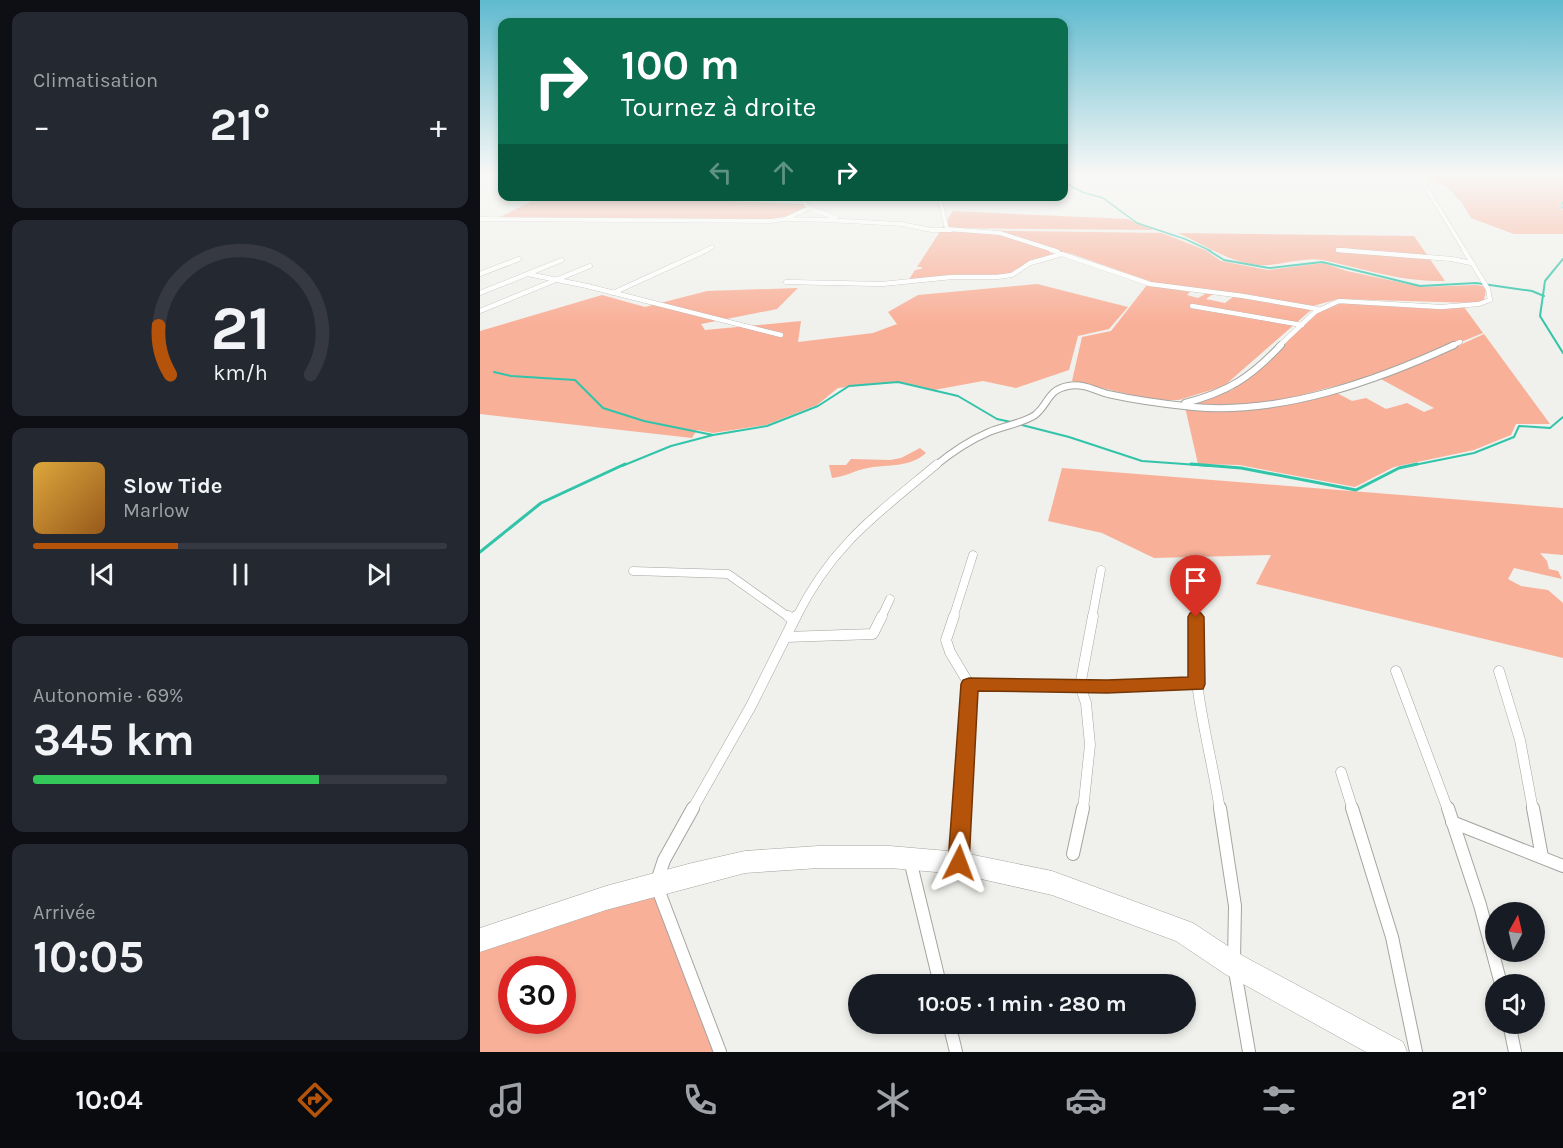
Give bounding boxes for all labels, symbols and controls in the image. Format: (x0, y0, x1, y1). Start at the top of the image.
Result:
text: 100 m (621, 40, 740, 90)
icon: right (522, 42, 600, 120)
text: Climatisation (33, 69, 158, 92)
text: Tournez à droite (621, 91, 816, 123)
text: 21° (210, 99, 270, 151)
text: − (33, 107, 50, 145)
text: + (430, 107, 447, 145)
icon: left (704, 156, 737, 189)
icon: ahead (767, 156, 800, 189)
icon: right (830, 156, 863, 189)
text: 21 (210, 292, 270, 365)
text: km/h (213, 360, 267, 385)
text: Slow Tide (123, 473, 223, 499)
text: Marlow (123, 499, 189, 522)
pin (1170, 555, 1221, 617)
icon: previous (86, 558, 119, 591)
icon: pause (224, 558, 257, 591)
icon: next (362, 558, 395, 591)
icon: arrive (1179, 564, 1212, 597)
text: Autonomie · 69% (33, 684, 184, 707)
text: 345 km (33, 714, 195, 766)
position arrow (927, 831, 991, 895)
text: Arrivée (33, 901, 96, 924)
north arrow (1485, 902, 1545, 962)
map controls (1485, 902, 1545, 1034)
text: 10:05 (33, 931, 144, 983)
speed limit sign: 30 (498, 956, 576, 1034)
button: sound (1485, 974, 1545, 1034)
text: 10:05 · 1 min · 280 m (917, 991, 1127, 1017)
icon: directions (294, 1079, 336, 1121)
icon: music (486, 1079, 528, 1121)
icon: phone (679, 1079, 721, 1121)
icon: climate (872, 1079, 914, 1121)
icon: car (1065, 1079, 1107, 1121)
icon: filters (1258, 1079, 1300, 1121)
text: 10:04 (75, 1084, 143, 1116)
text: 21° (1451, 1084, 1487, 1116)

